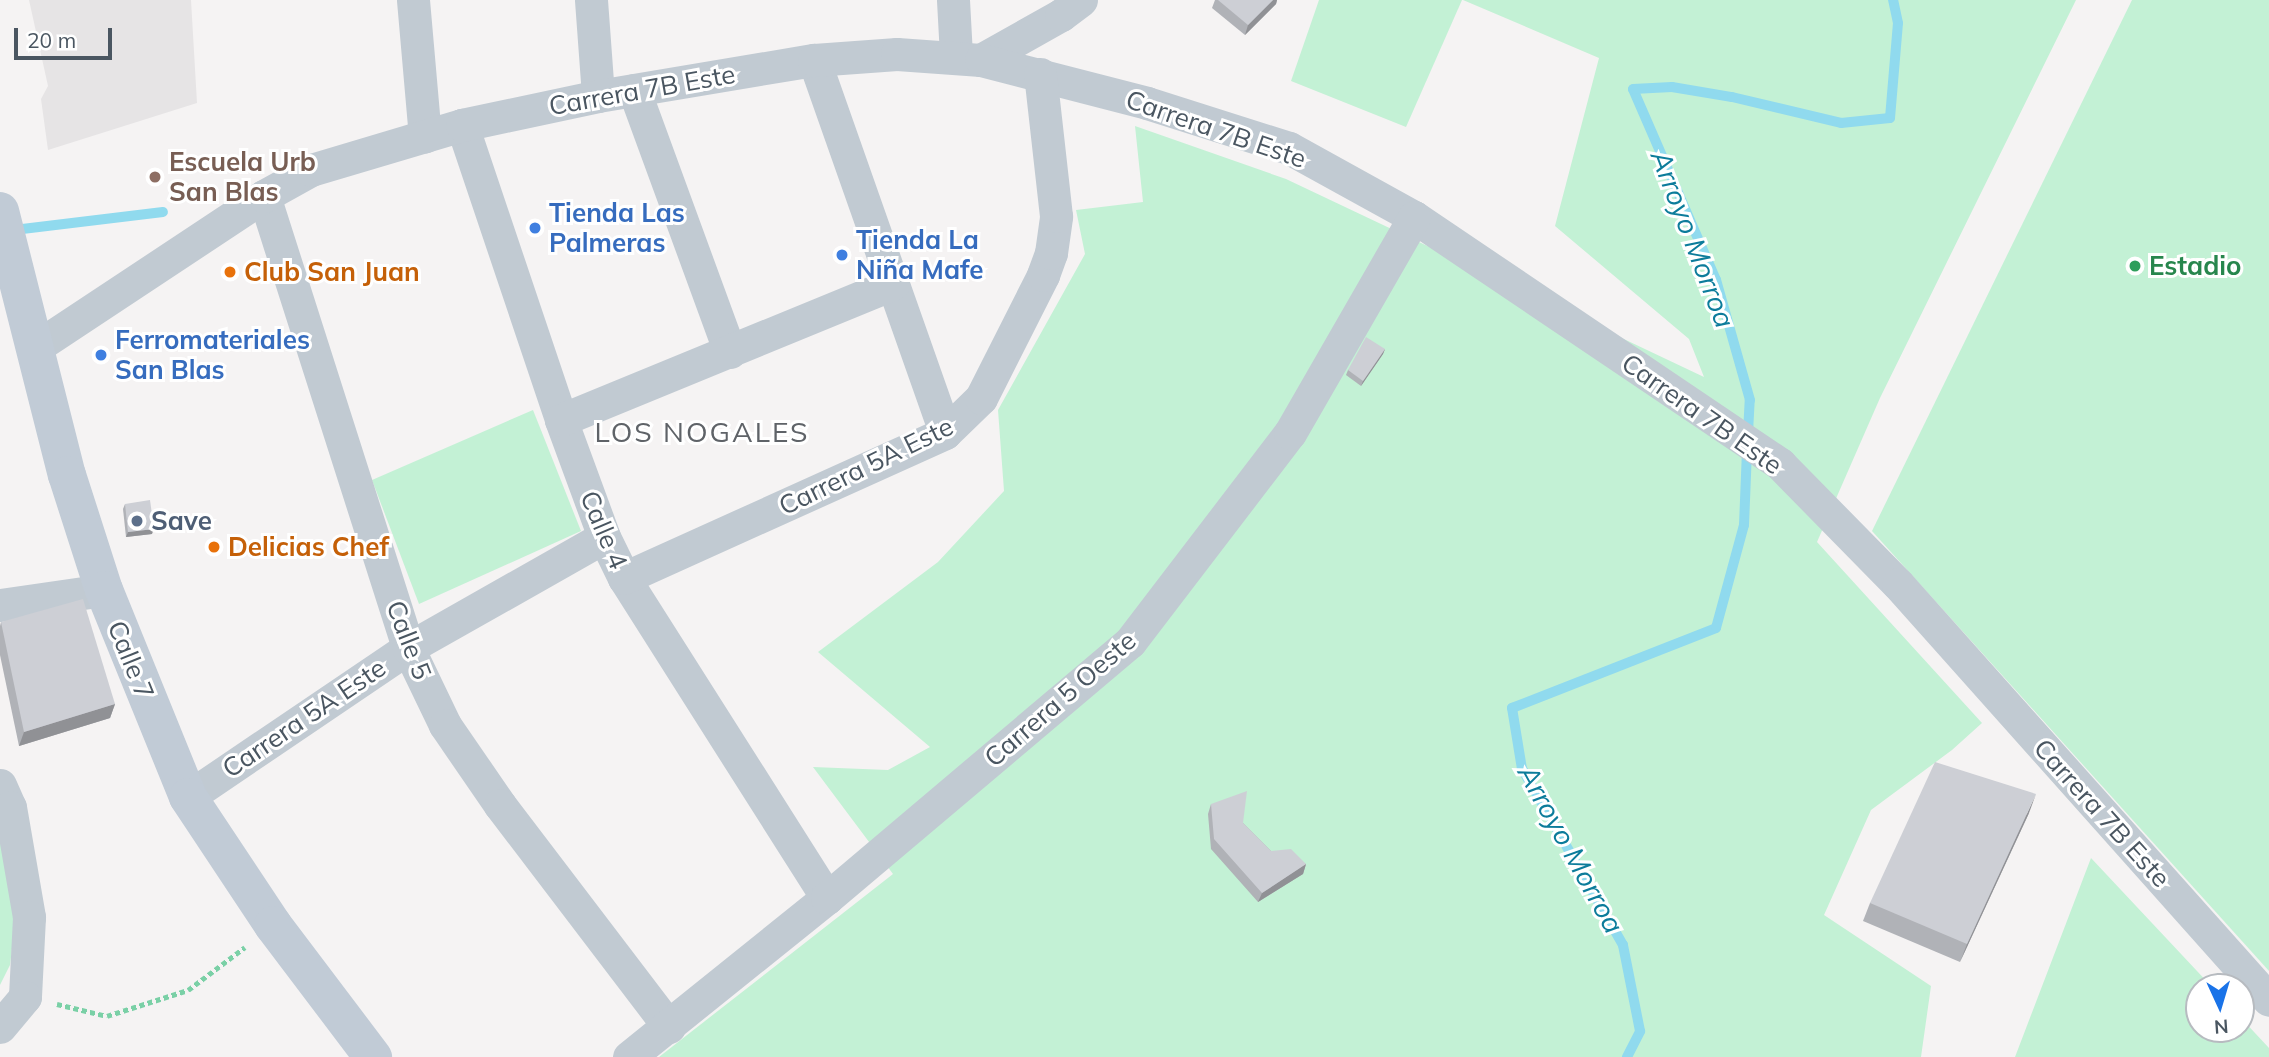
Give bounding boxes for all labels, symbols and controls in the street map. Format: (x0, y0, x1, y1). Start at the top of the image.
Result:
scale bar (18, 14, 116, 58)
text: 20 m (27, 27, 76, 53)
street label: Carrera 7B Este (546, 58, 738, 122)
street label: Carrera 7B Este (1122, 84, 1310, 174)
water label: Arroyo Morroa (1644, 145, 1742, 333)
place label: Escuela Urb San Blas (169, 146, 316, 208)
marker: Escuela Urb San Blas (147, 169, 163, 185)
place label: Tienda Las Palmeras (549, 197, 685, 258)
marker: Tienda Las Palmeras (527, 220, 543, 236)
place label: Tienda La Niña Mafe (856, 224, 984, 286)
marker: Tienda La Niña Mafe (834, 247, 850, 263)
place label: Estadio (2149, 250, 2242, 282)
place label: Club San Juan (244, 256, 420, 288)
marker: Estadio (2127, 258, 2143, 274)
marker: Club San Juan (222, 264, 238, 280)
place label: Ferromateriales San Blas (115, 324, 310, 386)
marker: Ferromateriales San Blas (93, 347, 109, 363)
street label: Carrera 7B Este (1616, 347, 1788, 481)
street label: Carrera 5A Este (774, 410, 958, 522)
district label: LOS NOGALES (596, 415, 808, 449)
street label: Calle 4 (574, 486, 634, 574)
place label: Save (151, 505, 212, 537)
marker: Save (129, 513, 145, 529)
place label: Delicias Chef (228, 531, 389, 563)
marker: Delicias Chef (206, 539, 222, 555)
street label: Calle 5 (380, 596, 438, 684)
street label: Calle 7 (101, 616, 161, 704)
street label: Carrera 5 Oeste (978, 625, 1142, 773)
street label: Carrera 5A Este (217, 652, 391, 784)
street label: Carrera 7B Este (2027, 733, 2177, 893)
water label: Arroyo Morroa (1511, 759, 1631, 939)
north arrow (2185, 973, 2255, 1043)
text: N (2213, 1014, 2229, 1039)

